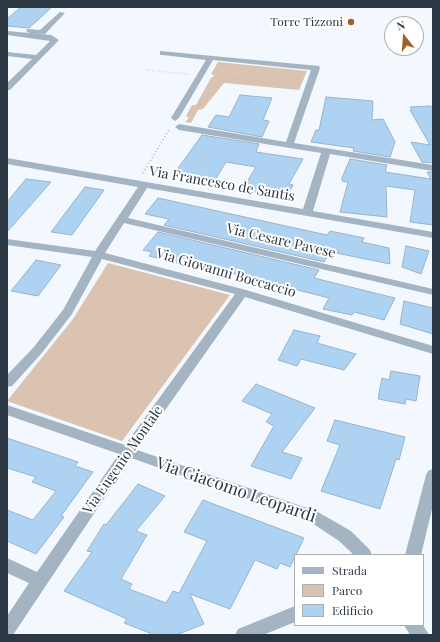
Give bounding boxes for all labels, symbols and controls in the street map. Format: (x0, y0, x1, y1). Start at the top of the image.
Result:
place label: Torre Tizzoni (270, 15, 343, 29)
north arrow (384, 16, 424, 56)
marker: Torre Tizzoni (346, 17, 356, 27)
text: N (395, 17, 407, 33)
street label: Via Francesco de Santis (148, 163, 296, 205)
street label: Via Cesare Pavese (225, 220, 337, 262)
street label: Via Giovanni Boccaccio (154, 245, 298, 301)
street label: Via Eugenio Montale (79, 403, 167, 517)
street label: Via Giacomo Leopardi (153, 453, 319, 527)
legend (294, 554, 424, 626)
text: Strada (332, 562, 367, 578)
text: Parco (332, 582, 362, 598)
text: Edificio (332, 602, 373, 618)

